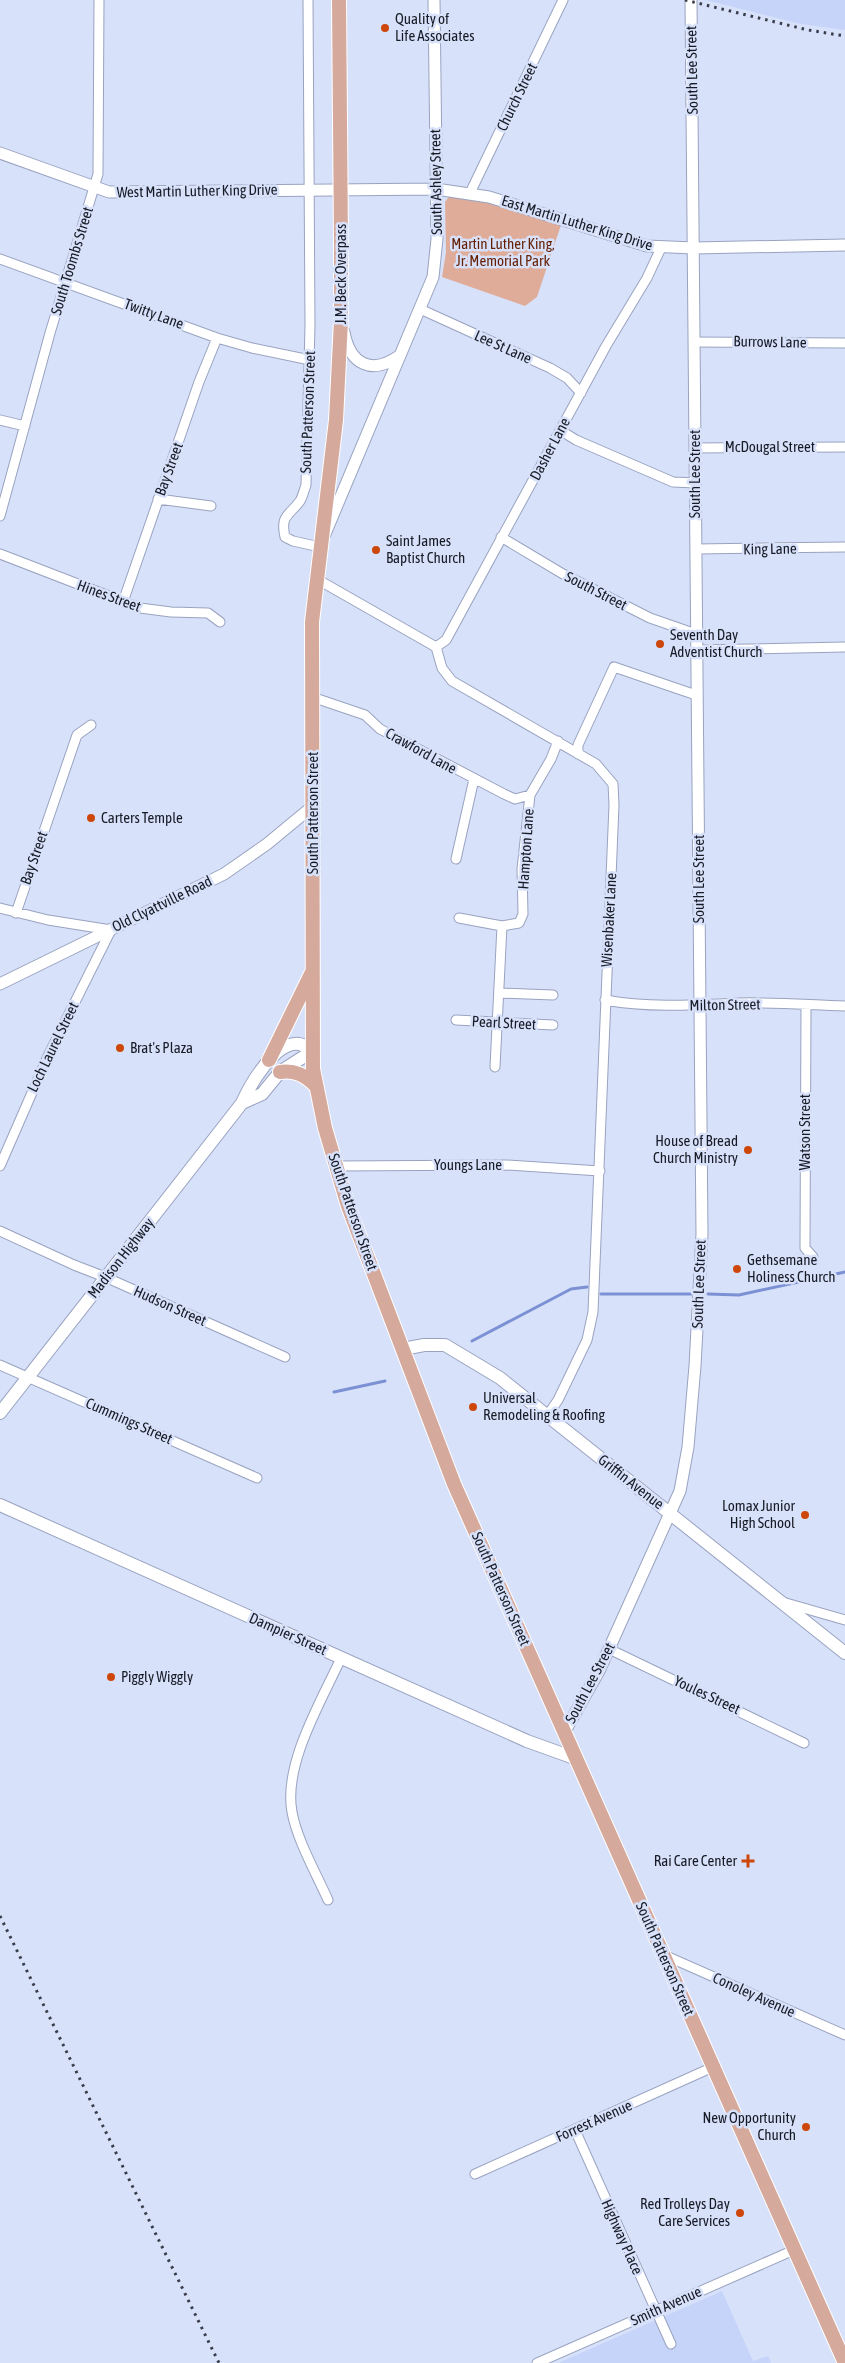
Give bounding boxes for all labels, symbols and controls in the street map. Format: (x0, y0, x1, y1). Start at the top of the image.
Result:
place label: Quality of Life Associates (395, 10, 475, 44)
marker: Quality of Life Associates (379, 22, 391, 34)
street label: South Lee Street (682, 26, 701, 114)
street label: Church Street (493, 60, 540, 134)
street label: South Ashley Street (426, 129, 445, 235)
street label: West Martin Luther King Drive (116, 181, 278, 200)
street label: East Martin Luther King Drive (500, 191, 655, 254)
street label: South Toombs Street (47, 205, 96, 317)
street label: J.M. Beck Overpass (332, 224, 349, 324)
park label: Martin Luther King, Jr. Memorial Park (451, 235, 555, 269)
street label: Twitty Lane (122, 295, 186, 332)
street label: Lee St Lane (472, 326, 535, 367)
street label: Burrows Lane (733, 332, 807, 351)
street label: South Patterson Street (297, 350, 318, 474)
street label: Dasher Lane (526, 415, 573, 483)
street label: South Lee Street (686, 430, 703, 518)
street label: McDougal Street (725, 438, 815, 455)
street label: Bay Street (151, 440, 186, 498)
place label: Saint James Baptist Church (386, 532, 465, 566)
street label: King Lane (743, 540, 797, 557)
marker: Saint James Baptist Church (370, 544, 382, 556)
street label: South Street (562, 568, 630, 613)
street label: Hines Street (75, 576, 143, 615)
place label: Seventh Day Adventist Church (670, 626, 763, 660)
marker: Seventh Day Adventist Church (654, 638, 666, 650)
street label: Crawford Lane (383, 724, 460, 777)
street label: South Patterson Street (304, 752, 321, 874)
street label: Hampton Lane (514, 808, 537, 890)
place label: Carters Temple (101, 809, 183, 826)
marker: Carters Temple (85, 812, 97, 824)
street label: Bay Street (16, 829, 51, 887)
street label: South Lee Street (690, 835, 707, 923)
street label: Old Clyattville Road (109, 872, 214, 935)
street label: Wisenbaker Lane (598, 872, 619, 967)
street label: Milton Street (689, 995, 761, 1014)
street label: Loch Laurel Street (23, 999, 82, 1095)
street label: Pearl Street (471, 1012, 537, 1033)
place label: Brat's Plaza (130, 1039, 193, 1056)
marker: Brat's Plaza (114, 1042, 126, 1054)
street label: Watson Street (796, 1094, 813, 1170)
place label: House of Bread Church Ministry (653, 1132, 738, 1166)
marker: House of Bread Church Ministry (742, 1144, 754, 1156)
street label: South Patterson Street (325, 1151, 381, 1273)
street label: Youngs Lane (434, 1156, 502, 1173)
street label: Madison Highway (84, 1214, 157, 1301)
street label: South Lee Street (688, 1239, 709, 1329)
place label: Gethsemane Holiness Church (747, 1251, 835, 1285)
marker: Gethsemane Holiness Church (731, 1263, 743, 1275)
street label: Hudson Street (131, 1282, 209, 1329)
place label: Universal Remodeling & Roofing (483, 1389, 606, 1423)
street label: Cummings Street (83, 1394, 175, 1447)
marker: Universal Remodeling & Roofing (467, 1401, 479, 1413)
street label: Griffin Avenue (595, 1451, 668, 1513)
place label: Lomax Junior High School (722, 1497, 796, 1531)
marker: Lomax Junior High School (799, 1509, 811, 1521)
street label: South Patterson Street (469, 1529, 534, 1648)
street label: Dampier Street (247, 1609, 330, 1658)
street label: South Lee Street (561, 1640, 618, 1726)
place label: Piggly Wiggly (121, 1668, 193, 1685)
marker: Piggly Wiggly (105, 1671, 117, 1683)
street label: Youles Street (671, 1672, 743, 1717)
place label: Rai Care Center (654, 1852, 738, 1869)
marker: Rai Care Center (741, 1854, 755, 1868)
street label: South Patterson Street (633, 1899, 698, 2018)
street label: Conoley Avenue (710, 1969, 798, 2020)
street label: Forrest Avenue (553, 2096, 635, 2145)
place label: New Opportunity Church (702, 2109, 796, 2143)
marker: New Opportunity Church (800, 2121, 812, 2133)
place label: Red Trolleys Day Care Services (640, 2195, 730, 2229)
street label: Highway Place (598, 2197, 647, 2277)
marker: Red Trolleys Day Care Services (734, 2207, 746, 2219)
street label: Smith Avenue (628, 2282, 704, 2329)

